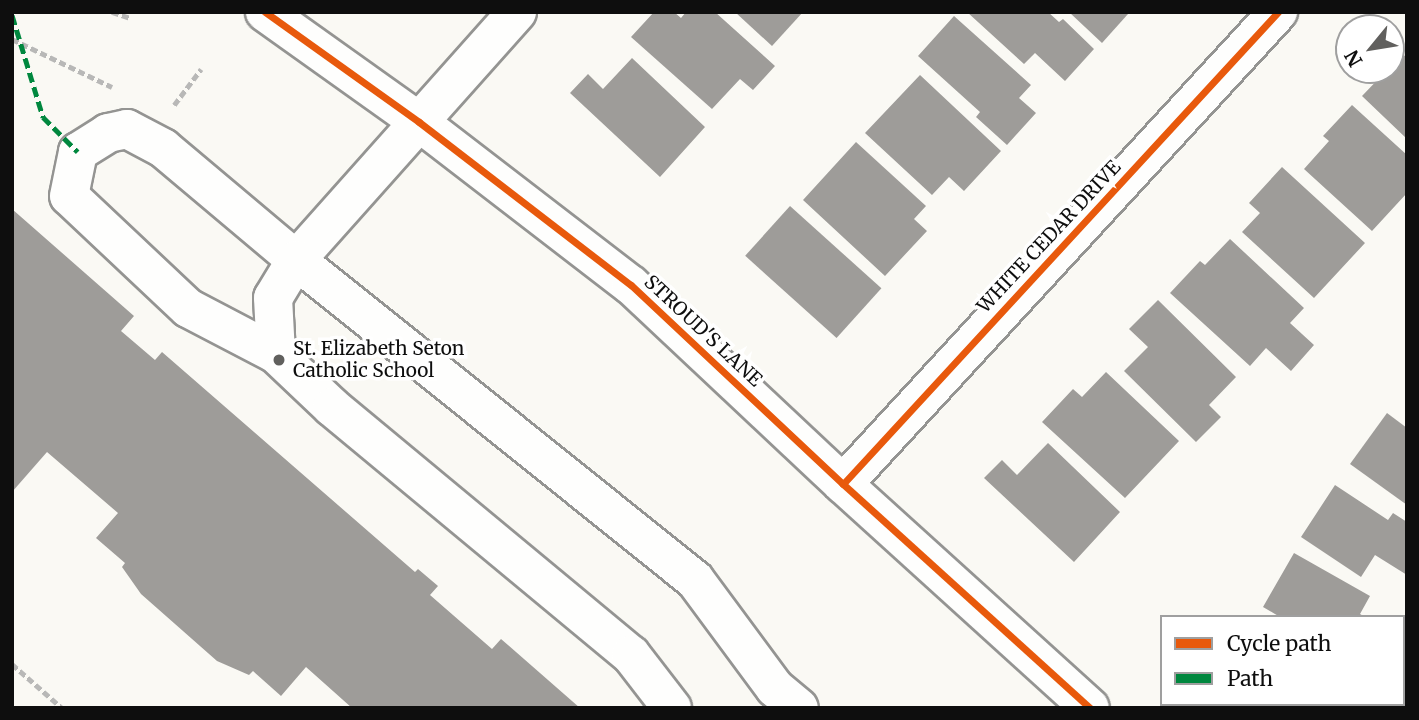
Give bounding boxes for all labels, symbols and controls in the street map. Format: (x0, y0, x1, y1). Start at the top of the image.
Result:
north arrow (1335, 14, 1405, 84)
text: N (1339, 46, 1368, 71)
street label: WHITE CEDAR DRIVE (972, 156, 1126, 318)
street label: STROUD'S LANE (639, 271, 767, 391)
place label: St. Elizabeth Seton Catholic School (293, 338, 464, 382)
marker: St. Elizabeth Seton Catholic School (271, 352, 287, 368)
legend (1160, 615, 1405, 706)
text: Cycle path (1227, 630, 1331, 657)
text: Path (1227, 665, 1273, 692)

